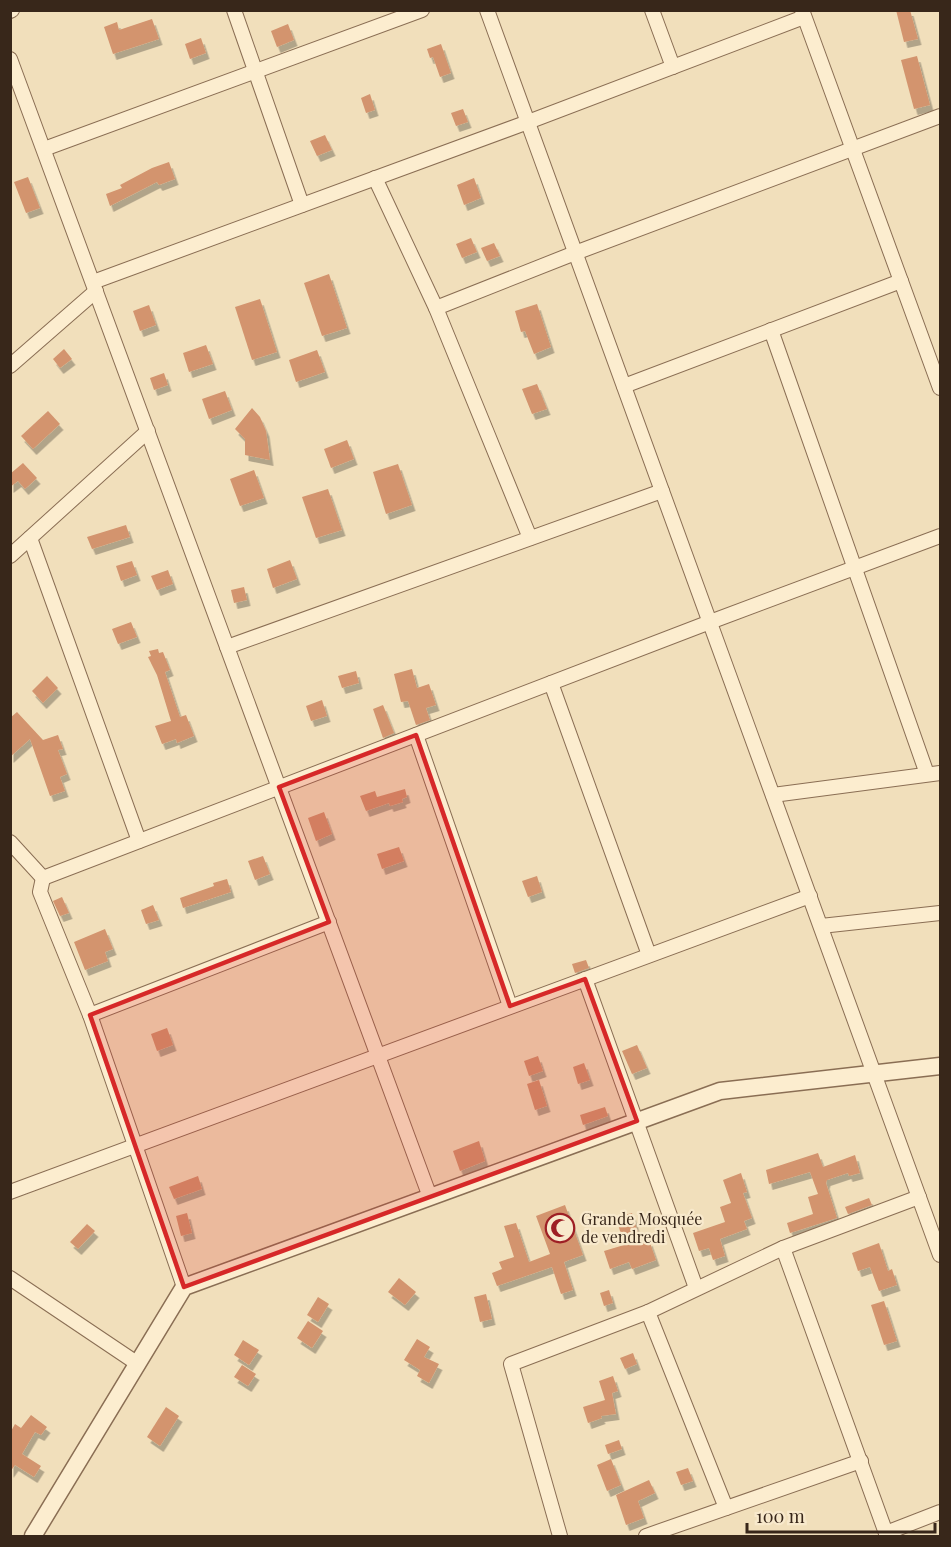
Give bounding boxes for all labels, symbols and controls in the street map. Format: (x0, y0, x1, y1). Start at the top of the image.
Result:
place label: Grande Mosquée de vendredi (581, 1208, 702, 1247)
mosque icon: Grande Mosquée de vendredi (544, 1212, 576, 1244)
scale bar (747, 1496, 934, 1534)
text: 100 m (756, 1504, 805, 1528)

